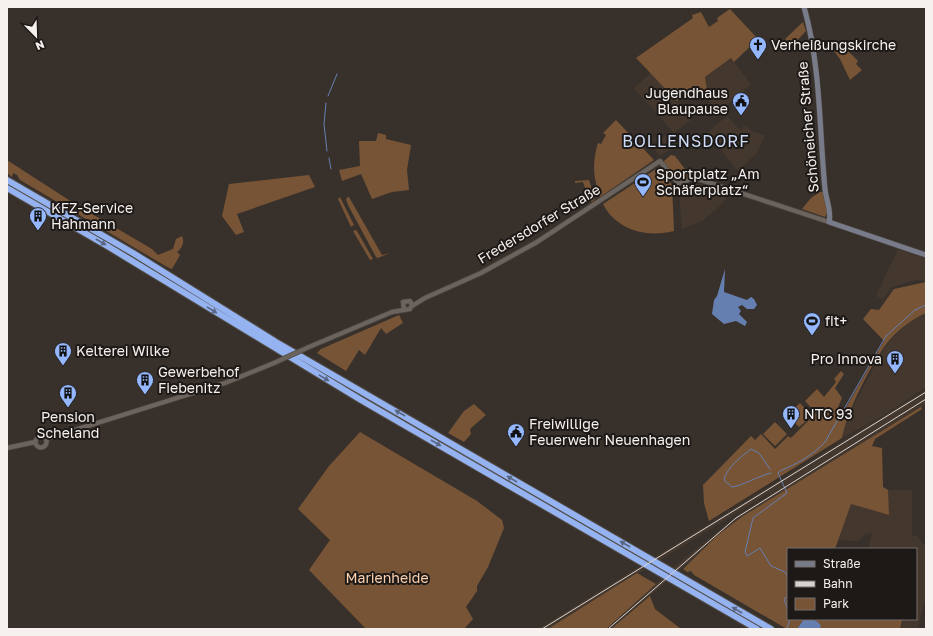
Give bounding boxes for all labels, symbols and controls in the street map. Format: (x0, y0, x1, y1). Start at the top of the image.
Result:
north arrow (16, 16, 56, 56)
church icon: Verheißungskirche (748, 35, 768, 60)
place label: Verheißungskirche (771, 36, 896, 53)
text: N (34, 38, 46, 53)
street label: Schöneicher Straße (793, 61, 822, 193)
place label: Jugendhaus Blaupause (645, 84, 728, 117)
public building icon: Jugendhaus Blaupause (731, 91, 751, 116)
district label: BOLLENSDORF (622, 131, 750, 151)
place label: Sportplatz „Am Schäferplatz“ (656, 165, 760, 198)
sports icon: Sportplatz „Am Schäferplatz“ (633, 172, 653, 197)
street label: Fredersdorfer Straße (474, 180, 603, 267)
place label: KFZ-Service Hahmann (51, 199, 133, 232)
building icon: KFZ-Service Hahmann (28, 206, 48, 231)
one-way arrow (95, 239, 107, 246)
one-way arrow (206, 307, 218, 314)
sports icon: fit+ (802, 311, 822, 336)
place label: fit+ (825, 312, 847, 329)
building icon: Kelterei Wilke (53, 341, 73, 366)
place label: Kelterei Wilke (76, 342, 170, 359)
building icon: Pro Innova (885, 349, 905, 374)
place label: Pro Innova (811, 350, 882, 367)
place label: Gewerbehof Fiebenitz (158, 363, 239, 396)
building icon: Gewerbehof Fiebenitz (135, 370, 155, 395)
one-way arrow (318, 374, 330, 381)
building icon: Pension Scheland (58, 383, 78, 408)
building icon: NTC 93 (781, 404, 801, 429)
place label: NTC 93 (804, 405, 853, 422)
place label: Pension Scheland (37, 408, 99, 441)
one-way arrow (394, 410, 406, 417)
place label: Freiwillige Feuerwehr Neuenhagen (529, 415, 690, 448)
public building icon: Freiwillige Feuerwehr Neuenhagen (506, 422, 526, 447)
one-way arrow (430, 440, 442, 447)
one-way arrow (506, 475, 518, 482)
one-way arrow (620, 540, 630, 548)
legend (787, 548, 917, 620)
text: Straße (823, 556, 861, 571)
park label: Marienheide (345, 569, 429, 586)
text: Bahn (823, 576, 853, 591)
text: Park (823, 596, 849, 611)
one-way arrow (731, 606, 743, 613)

